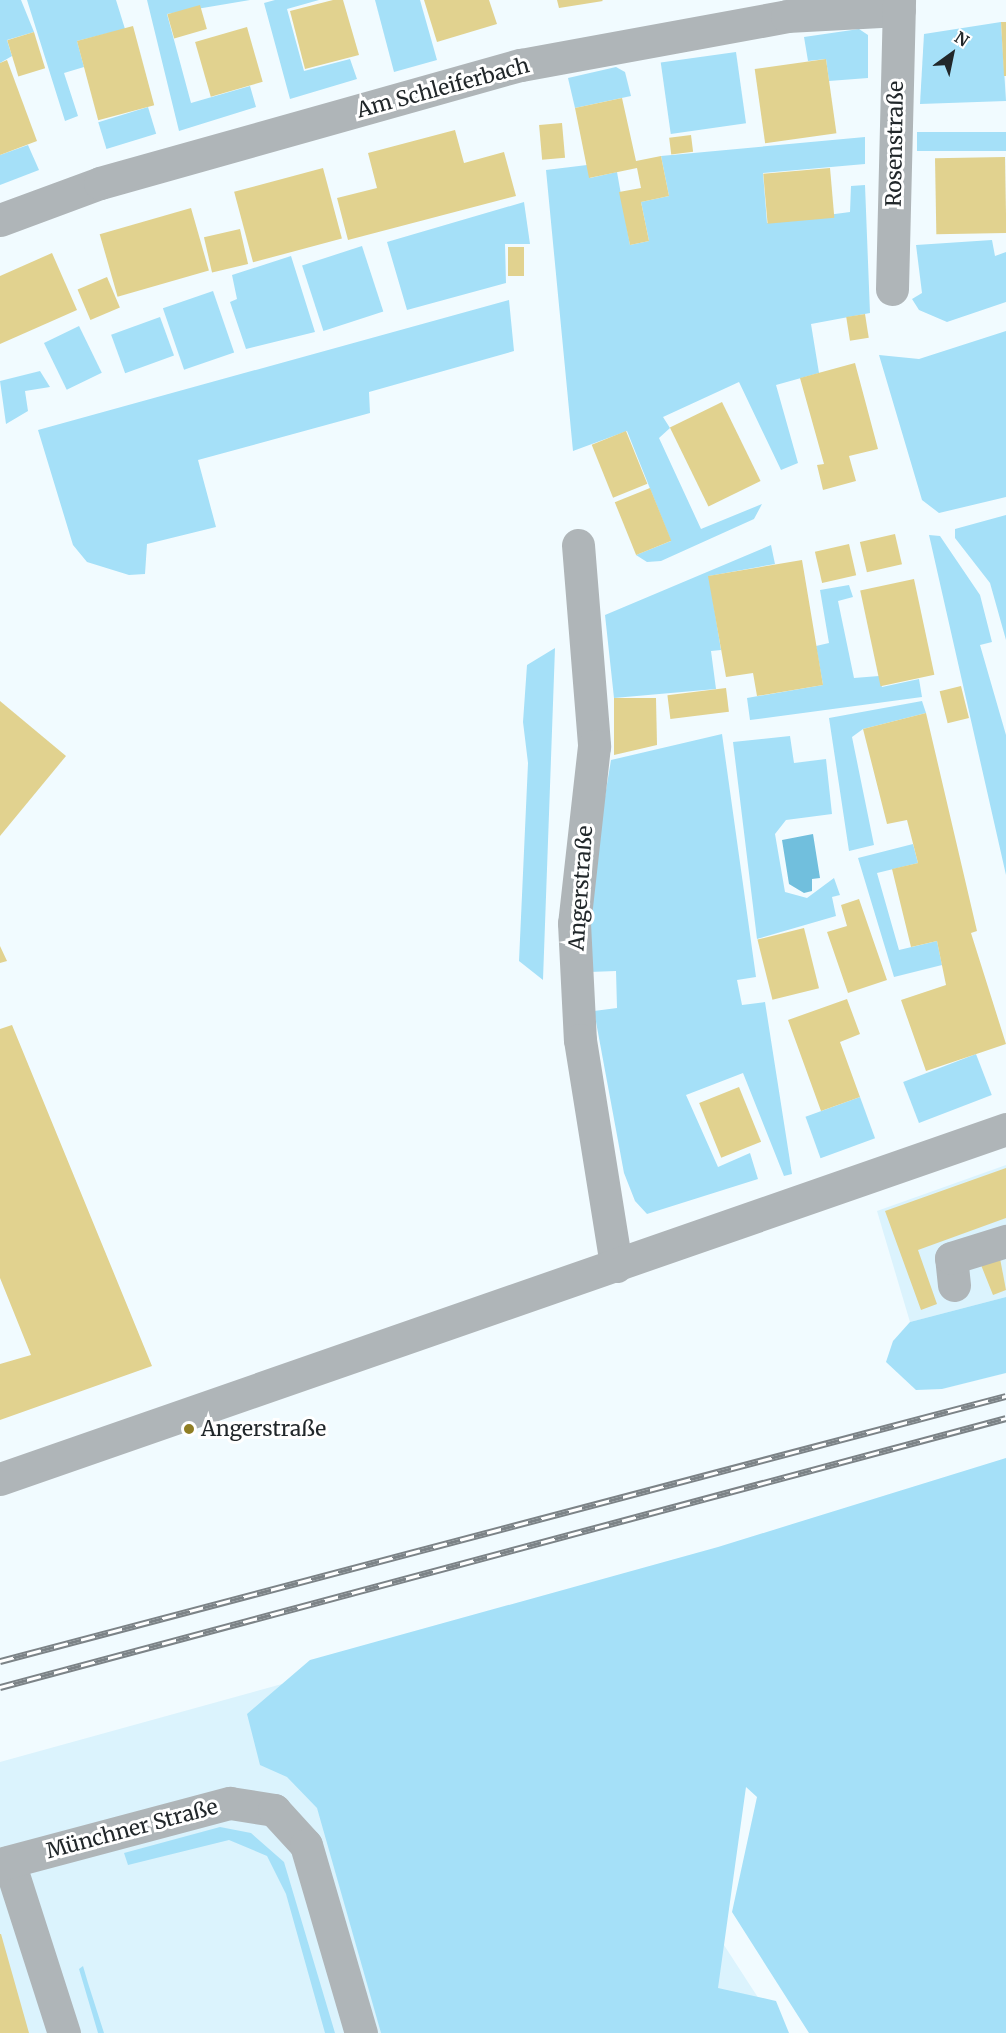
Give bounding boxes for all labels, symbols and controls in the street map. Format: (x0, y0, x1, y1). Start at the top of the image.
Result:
north arrow (922, 24, 982, 84)
text: N (951, 27, 973, 51)
street label: Am Schleiferbach (354, 53, 532, 123)
street label: Rosenstraße (881, 81, 909, 207)
street label: Angerstraße (564, 825, 598, 951)
place label: Angerstraße (201, 1416, 326, 1442)
marker: Angerstraße (182, 1422, 196, 1436)
street label: Münchner Straße (43, 1794, 221, 1864)

